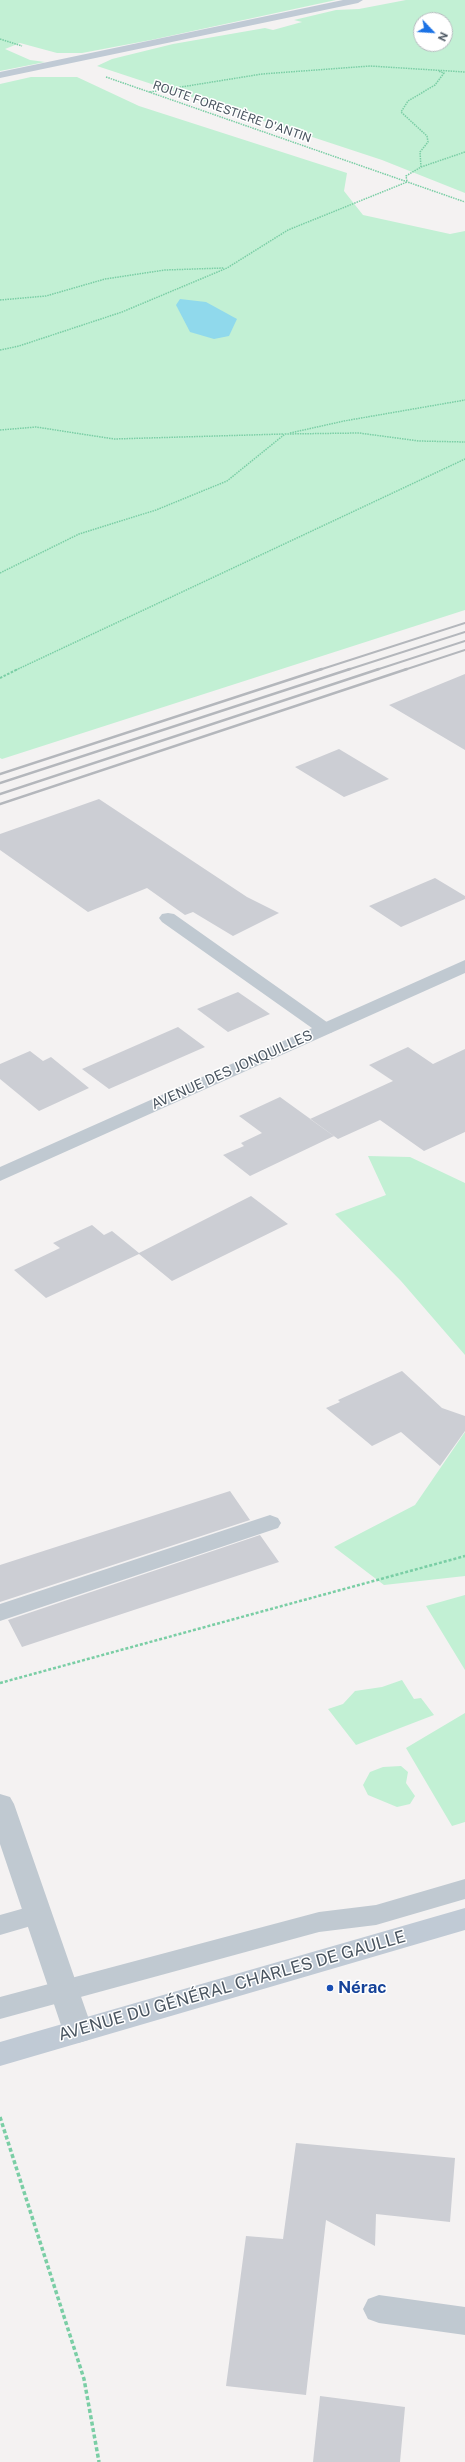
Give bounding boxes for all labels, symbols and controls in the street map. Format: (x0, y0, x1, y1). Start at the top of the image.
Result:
north arrow (413, 12, 453, 52)
text: N (436, 30, 450, 43)
street label: ROUTE FORESTIÈRE D'ANTIN (151, 78, 313, 146)
street label: AVENUE DES JONQUILLES (149, 1027, 315, 1113)
street label: AVENUE DU GÉNÉRAL CHARLES DE GAULLE (56, 1927, 408, 2045)
place label: Nérac (338, 1978, 387, 1998)
marker: Nérac (325, 1983, 335, 1993)

